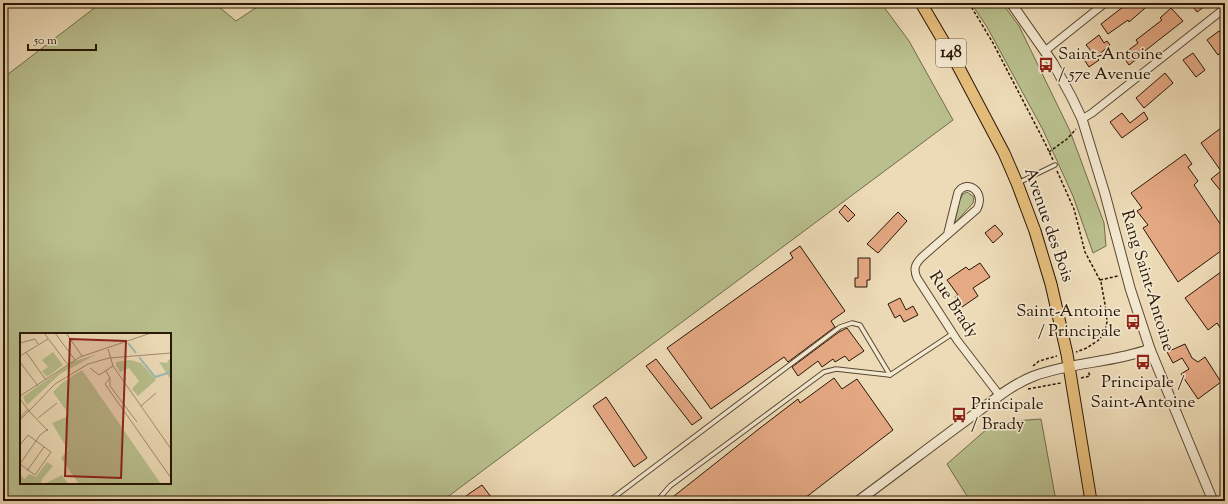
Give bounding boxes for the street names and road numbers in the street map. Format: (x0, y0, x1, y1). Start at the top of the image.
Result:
road number: 148 (936, 39, 966, 67)
street label: Avenue des Bois (1017, 165, 1079, 286)
street label: Rang Saint-Antoine (1114, 207, 1180, 355)
street label: Rue Brady (922, 267, 984, 344)

